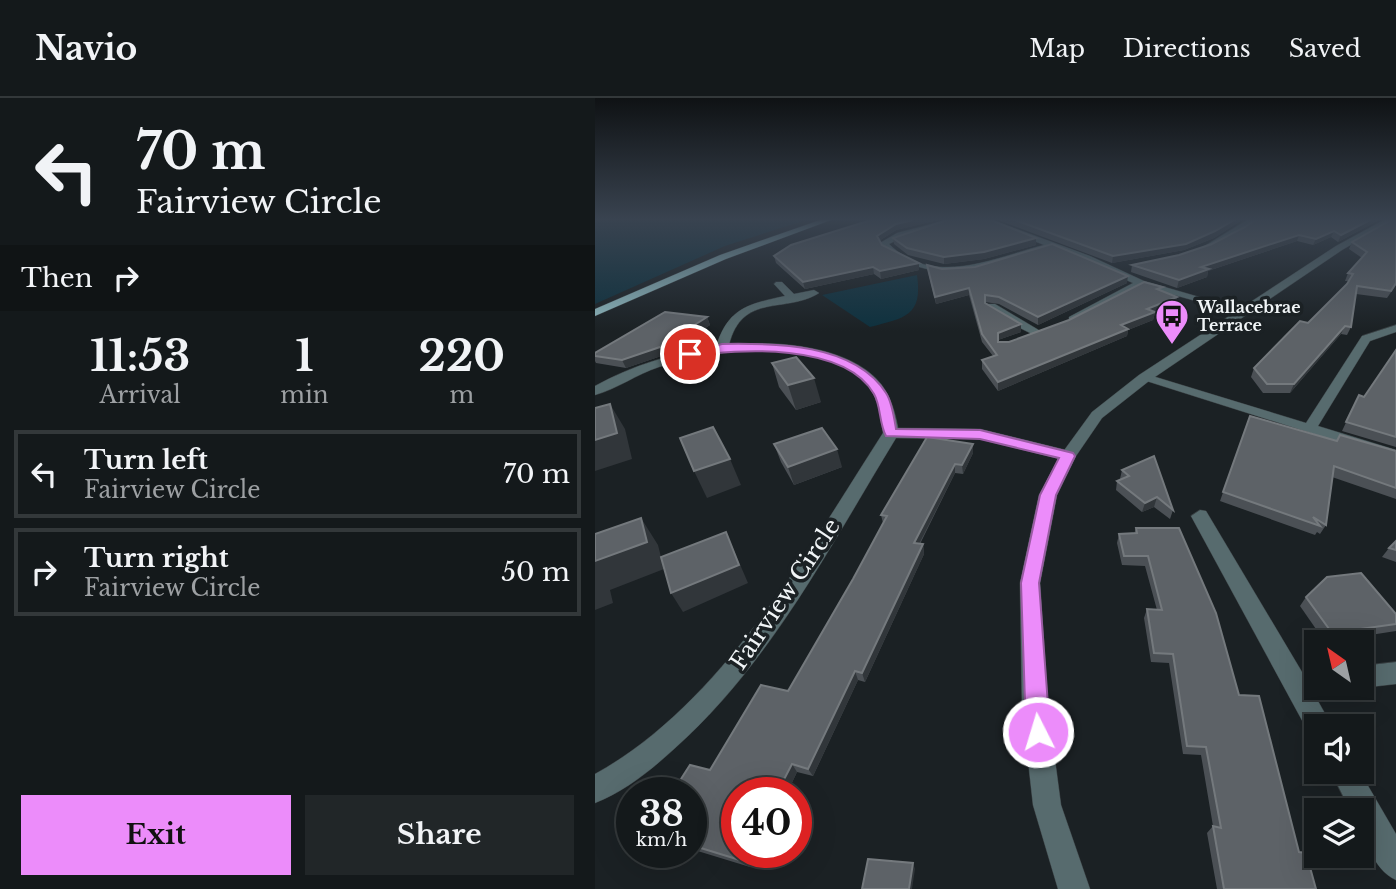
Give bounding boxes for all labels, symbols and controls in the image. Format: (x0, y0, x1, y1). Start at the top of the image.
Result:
text: Navio (35, 28, 137, 69)
text: Map (1029, 34, 1085, 63)
text: Directions (1123, 34, 1251, 63)
text: Saved (1289, 34, 1361, 63)
text: 70 m (136, 121, 266, 182)
icon: left (21, 126, 112, 217)
text: Fairview Circle (136, 182, 381, 222)
icon: right (107, 259, 145, 297)
text: Then (21, 262, 93, 294)
bus stop icon: Wallacebrae Terrace (1153, 297, 1191, 346)
place label: Wallacebrae Terrace (1196, 297, 1301, 335)
pin (660, 324, 720, 384)
text: 11:53 (90, 330, 190, 382)
text: 1 (295, 330, 314, 382)
text: 220 (419, 330, 505, 382)
icon: arrive (671, 335, 709, 373)
text: Arrival (99, 381, 181, 409)
text: min (280, 381, 329, 409)
text: m (449, 381, 474, 409)
text: Turn left (84, 444, 208, 476)
icon: left (25, 455, 63, 493)
text: 70 m (503, 458, 570, 490)
text: Fairview Circle (84, 476, 260, 504)
street label: Fairview Circle (724, 513, 846, 675)
text: Turn right (84, 542, 229, 574)
icon: right (25, 553, 63, 591)
text: 50 m (501, 556, 570, 588)
text: Fairview Circle (84, 574, 260, 602)
north arrow (1304, 630, 1374, 700)
map controls (1304, 630, 1374, 868)
position arrow (1001, 695, 1075, 769)
button: sound (1304, 714, 1374, 784)
speed limit sign: 40 (721, 777, 812, 868)
text: 38 (639, 792, 684, 835)
button: Exit (21, 795, 291, 875)
button: Share (305, 795, 574, 875)
button: layers (1304, 798, 1374, 868)
text: km/h (636, 829, 687, 851)

